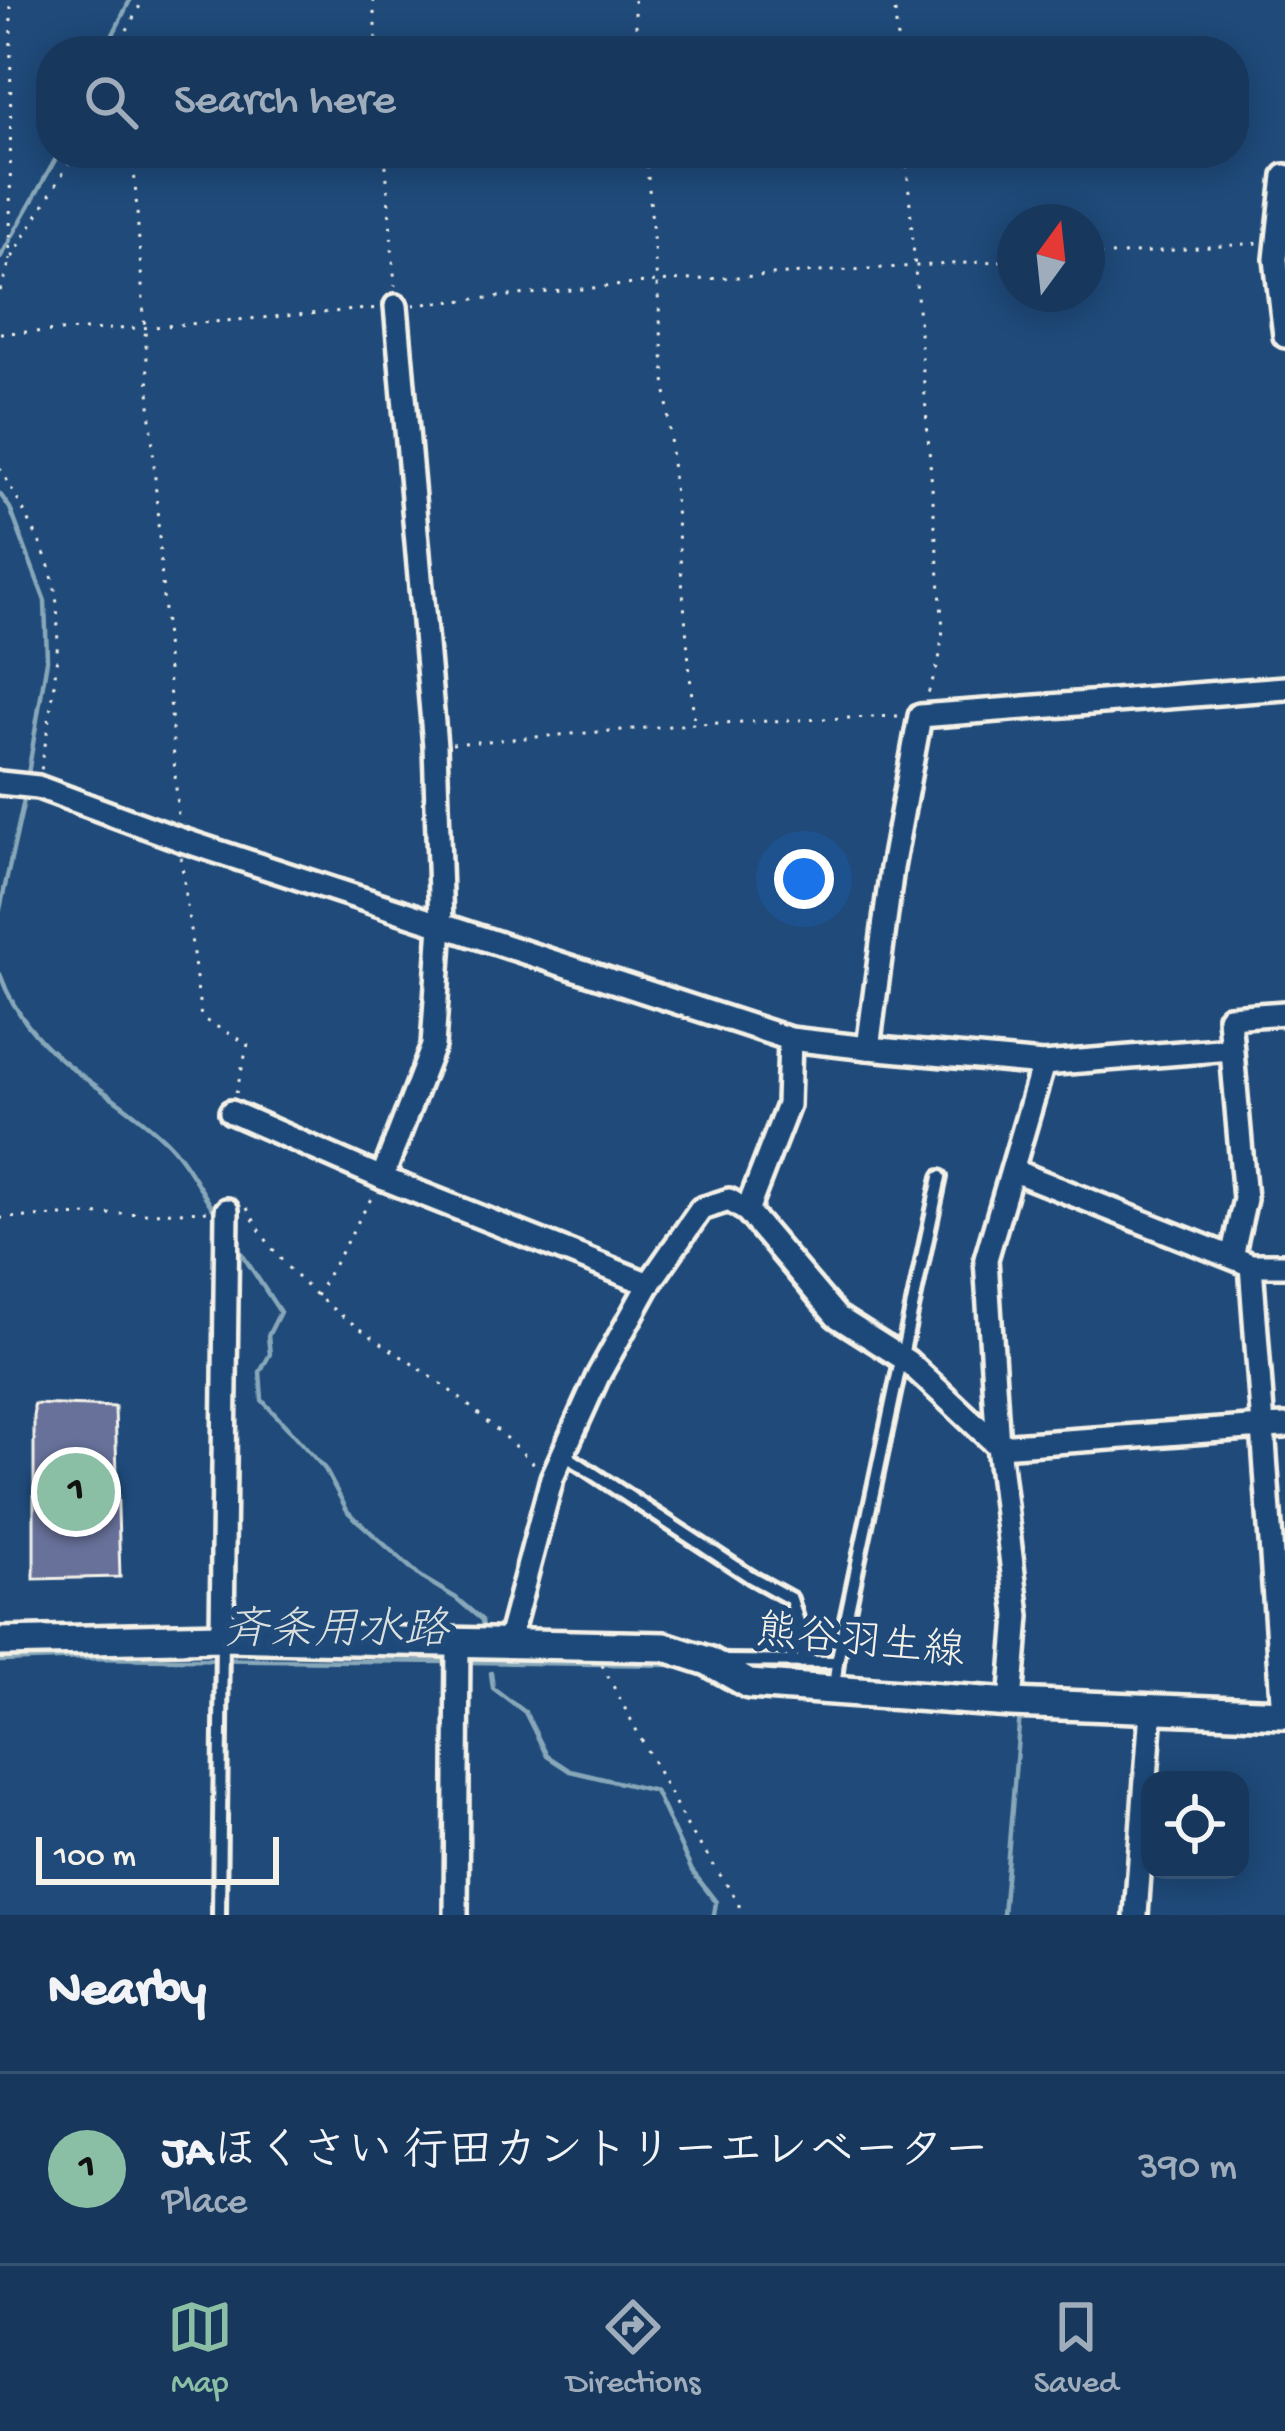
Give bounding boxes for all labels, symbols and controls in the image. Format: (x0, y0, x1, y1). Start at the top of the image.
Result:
search box (36, 36, 1249, 168)
icon: search (78, 69, 144, 135)
text: Search here (174, 76, 396, 129)
north arrow (997, 204, 1105, 312)
your location (774, 849, 834, 909)
pin: 1 (37, 1447, 115, 1537)
water label: 斉条用水路 (223, 1605, 451, 1660)
street label: 熊谷羽生線 (753, 1608, 967, 1680)
map controls (1141, 1771, 1249, 1879)
button: locate (1141, 1771, 1249, 1879)
scale bar (36, 1831, 279, 1884)
text: 100 m (54, 1839, 136, 1877)
text: Nearby (48, 1963, 206, 2023)
text: JAほくさい 行田カントリーエレベーター (162, 2128, 989, 2181)
text: 1 (79, 2146, 95, 2192)
text: 390 m (1138, 2146, 1237, 2192)
text: Place (162, 2181, 247, 2227)
tab: Map (167, 2294, 233, 2404)
tab: Directions (566, 2294, 700, 2404)
tab: Saved (1034, 2294, 1118, 2404)

